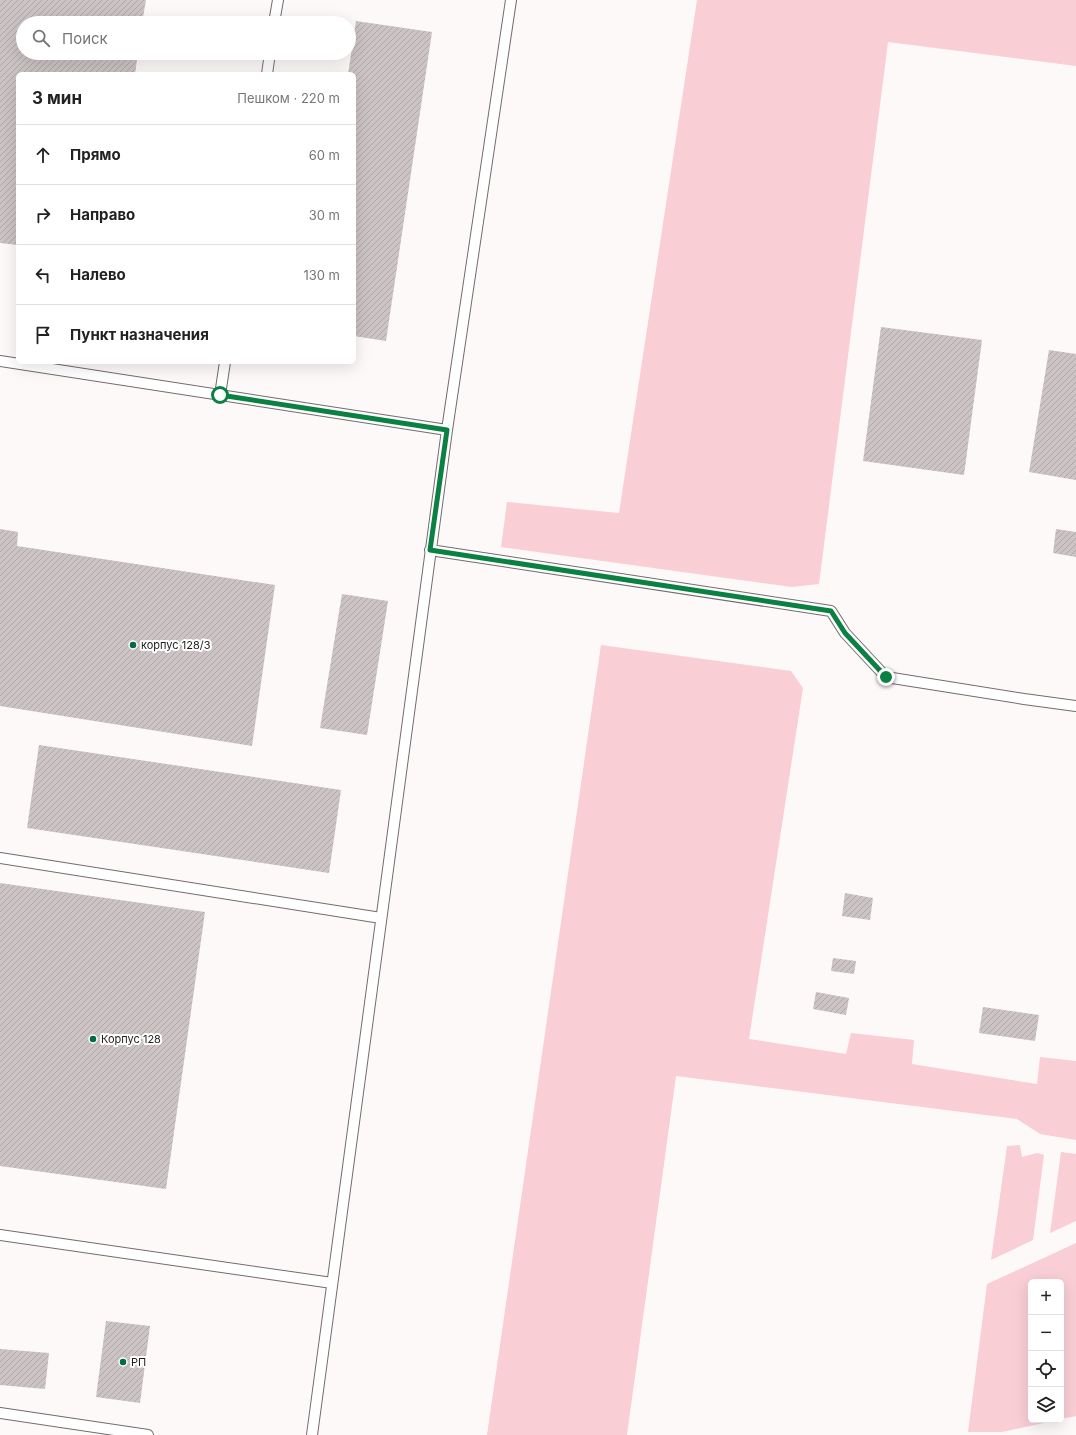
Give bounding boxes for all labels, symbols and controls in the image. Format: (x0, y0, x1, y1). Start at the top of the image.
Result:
search box (16, 16, 356, 60)
icon: search (30, 27, 52, 49)
text: Поиск (62, 29, 108, 48)
text: 3 мин (32, 88, 82, 108)
text: Пешком · 220 m (237, 90, 340, 106)
icon: ahead (32, 144, 54, 166)
text: Прямо (70, 145, 121, 164)
text: 60 m (309, 147, 340, 163)
icon: right (32, 204, 54, 226)
text: Направо (70, 205, 135, 224)
text: 30 m (309, 207, 340, 223)
icon: left (32, 264, 54, 286)
text: Налево (70, 265, 126, 284)
text: 130 m (303, 267, 340, 283)
icon: arrive (32, 324, 54, 346)
text: Пункт назначения (70, 325, 209, 344)
route start (211, 386, 229, 404)
place label: корпус 128/3 (141, 638, 211, 652)
marker: корпус 128/3 (128, 640, 138, 650)
route end (877, 668, 895, 686)
place label: Корпус 128 (101, 1032, 161, 1046)
marker: Корпус 128 (88, 1034, 98, 1044)
map controls (1028, 1279, 1064, 1423)
button: + (1028, 1279, 1064, 1315)
button: − (1028, 1315, 1064, 1351)
button: locate (1028, 1351, 1064, 1387)
place label: РП (131, 1355, 146, 1369)
marker: РП (118, 1357, 128, 1367)
button: layers (1028, 1387, 1064, 1423)

